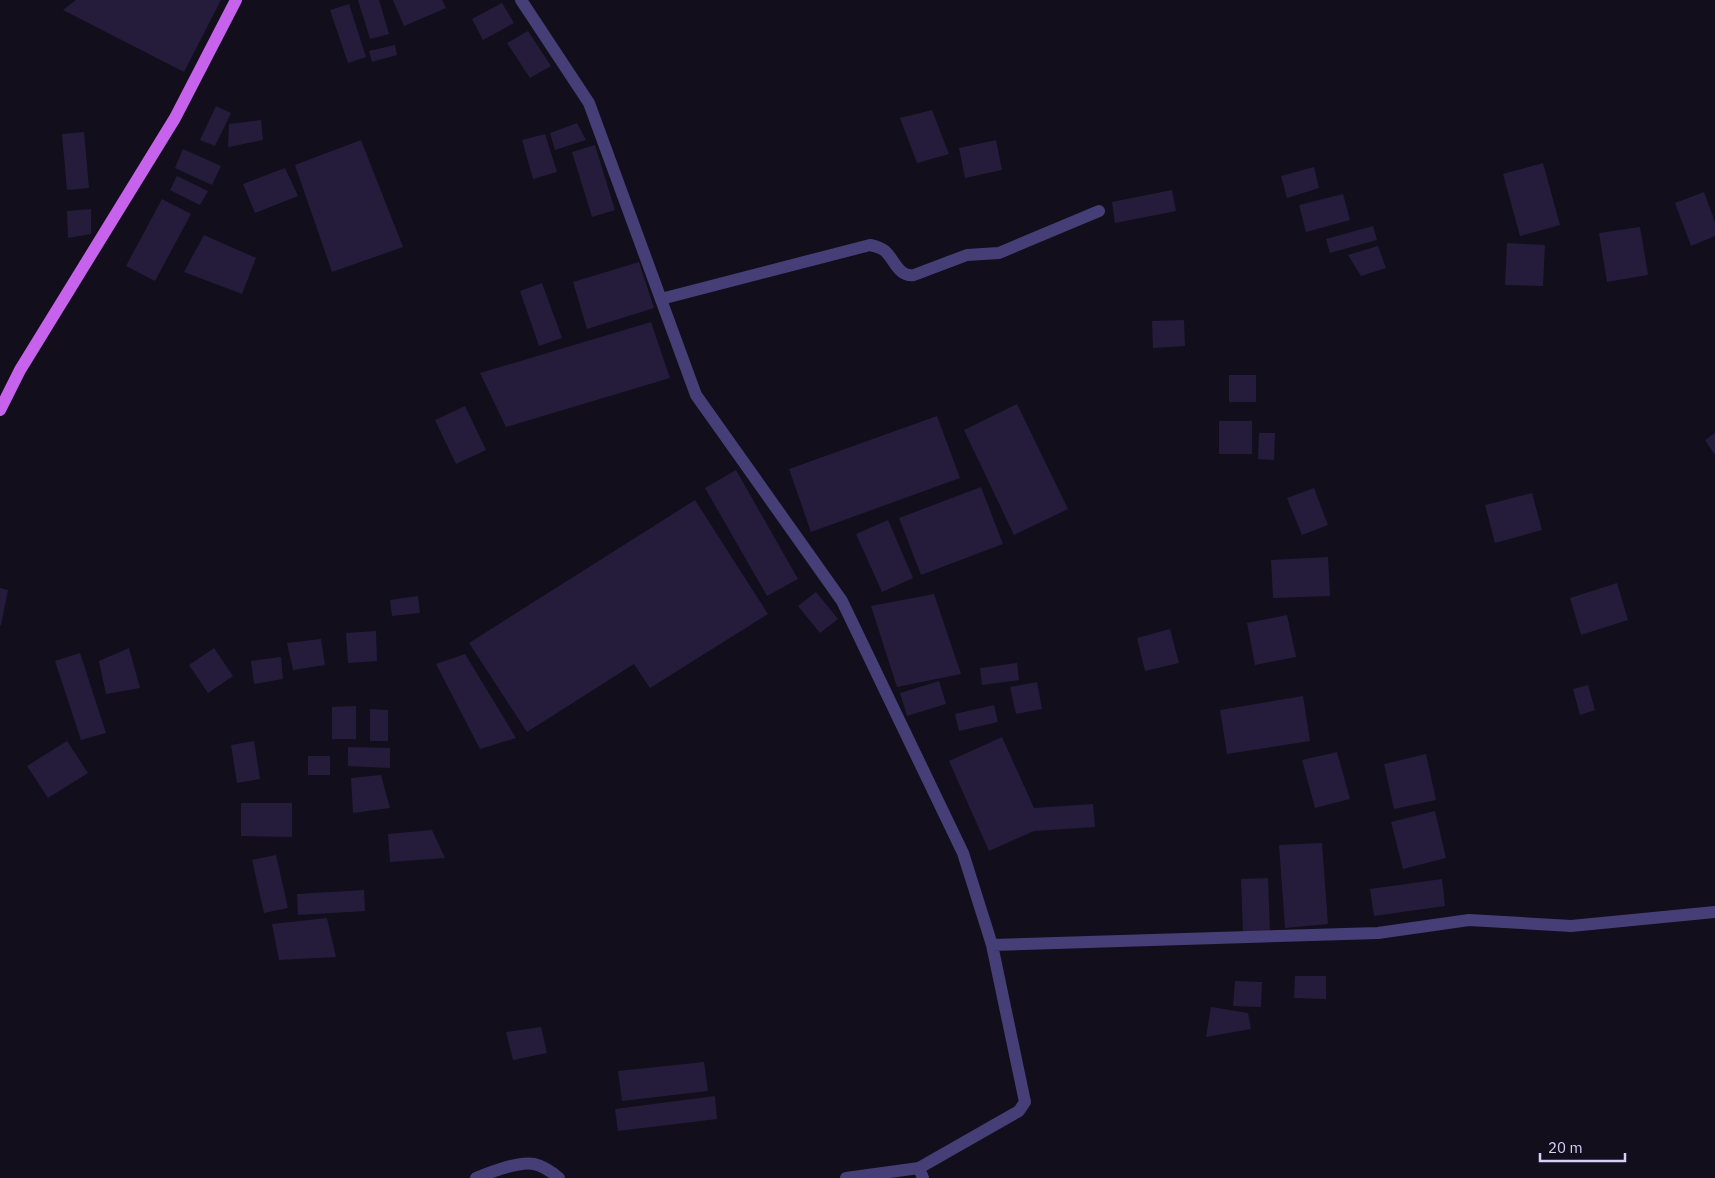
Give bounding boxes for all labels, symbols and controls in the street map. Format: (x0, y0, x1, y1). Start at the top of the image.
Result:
scale bar (1540, 1130, 1625, 1162)
text: 20 m (1548, 1138, 1583, 1157)

